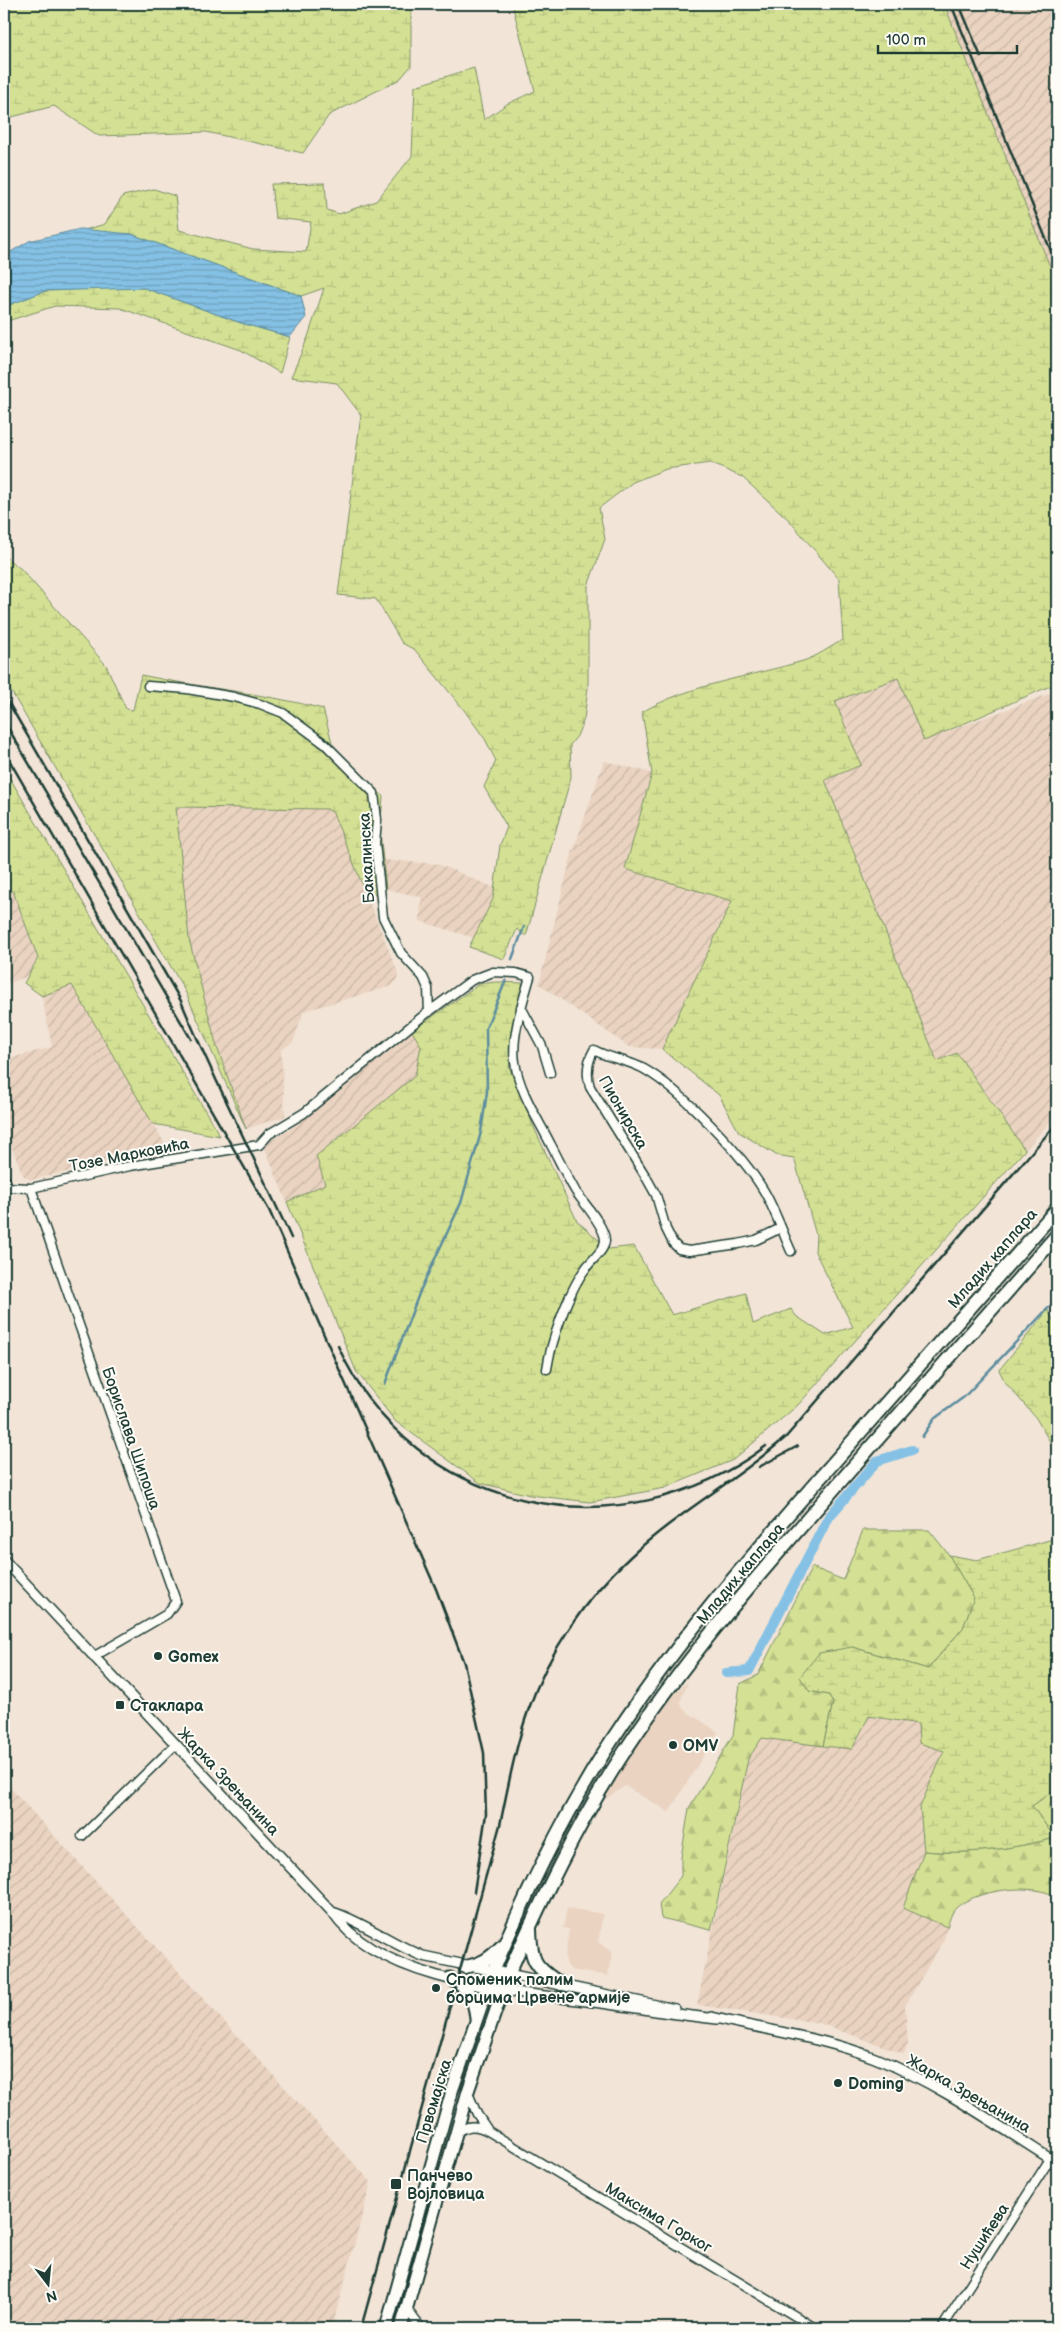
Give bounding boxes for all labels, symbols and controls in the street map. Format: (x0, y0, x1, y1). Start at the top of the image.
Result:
scale bar (878, 22, 1017, 54)
text: 100 m (886, 31, 926, 50)
street label: Бакалинска (356, 812, 379, 904)
street label: Пионирска (594, 1073, 652, 1153)
street label: Тозе Марковића (68, 1134, 191, 1176)
street label: Младих каплара (945, 1205, 1042, 1313)
street label: Борислава Шипоша (97, 1365, 164, 1513)
street label: Младих каплара (693, 1519, 789, 1628)
place label: Gomex (168, 1648, 219, 1667)
marker: Gomex (152, 1650, 164, 1662)
place label: Стаклара (130, 1697, 204, 1716)
marker: Стаклара (114, 1699, 126, 1711)
street label: Жарка Зрењанина (173, 1724, 283, 1840)
place label: OMV (683, 1737, 719, 1756)
marker: OMV (667, 1739, 679, 1751)
place label: Споменик палим борцима Црвене армије (446, 1971, 630, 2008)
marker: Споменик палим борцима Црвене армије (430, 1982, 442, 1994)
street label: Жарка Зрењанина (903, 2051, 1034, 2138)
street label: Првомајска (413, 2057, 456, 2146)
place label: Doming (848, 2075, 904, 2094)
marker: Doming (832, 2077, 844, 2089)
place label: Панчево Војловица (407, 2167, 485, 2204)
marker: Панчево Војловица (389, 2177, 403, 2191)
street label: Максима Горког (601, 2179, 715, 2258)
street label: Нушићева (957, 2200, 1014, 2274)
north arrow (22, 2260, 72, 2310)
text: N (44, 2286, 59, 2306)

